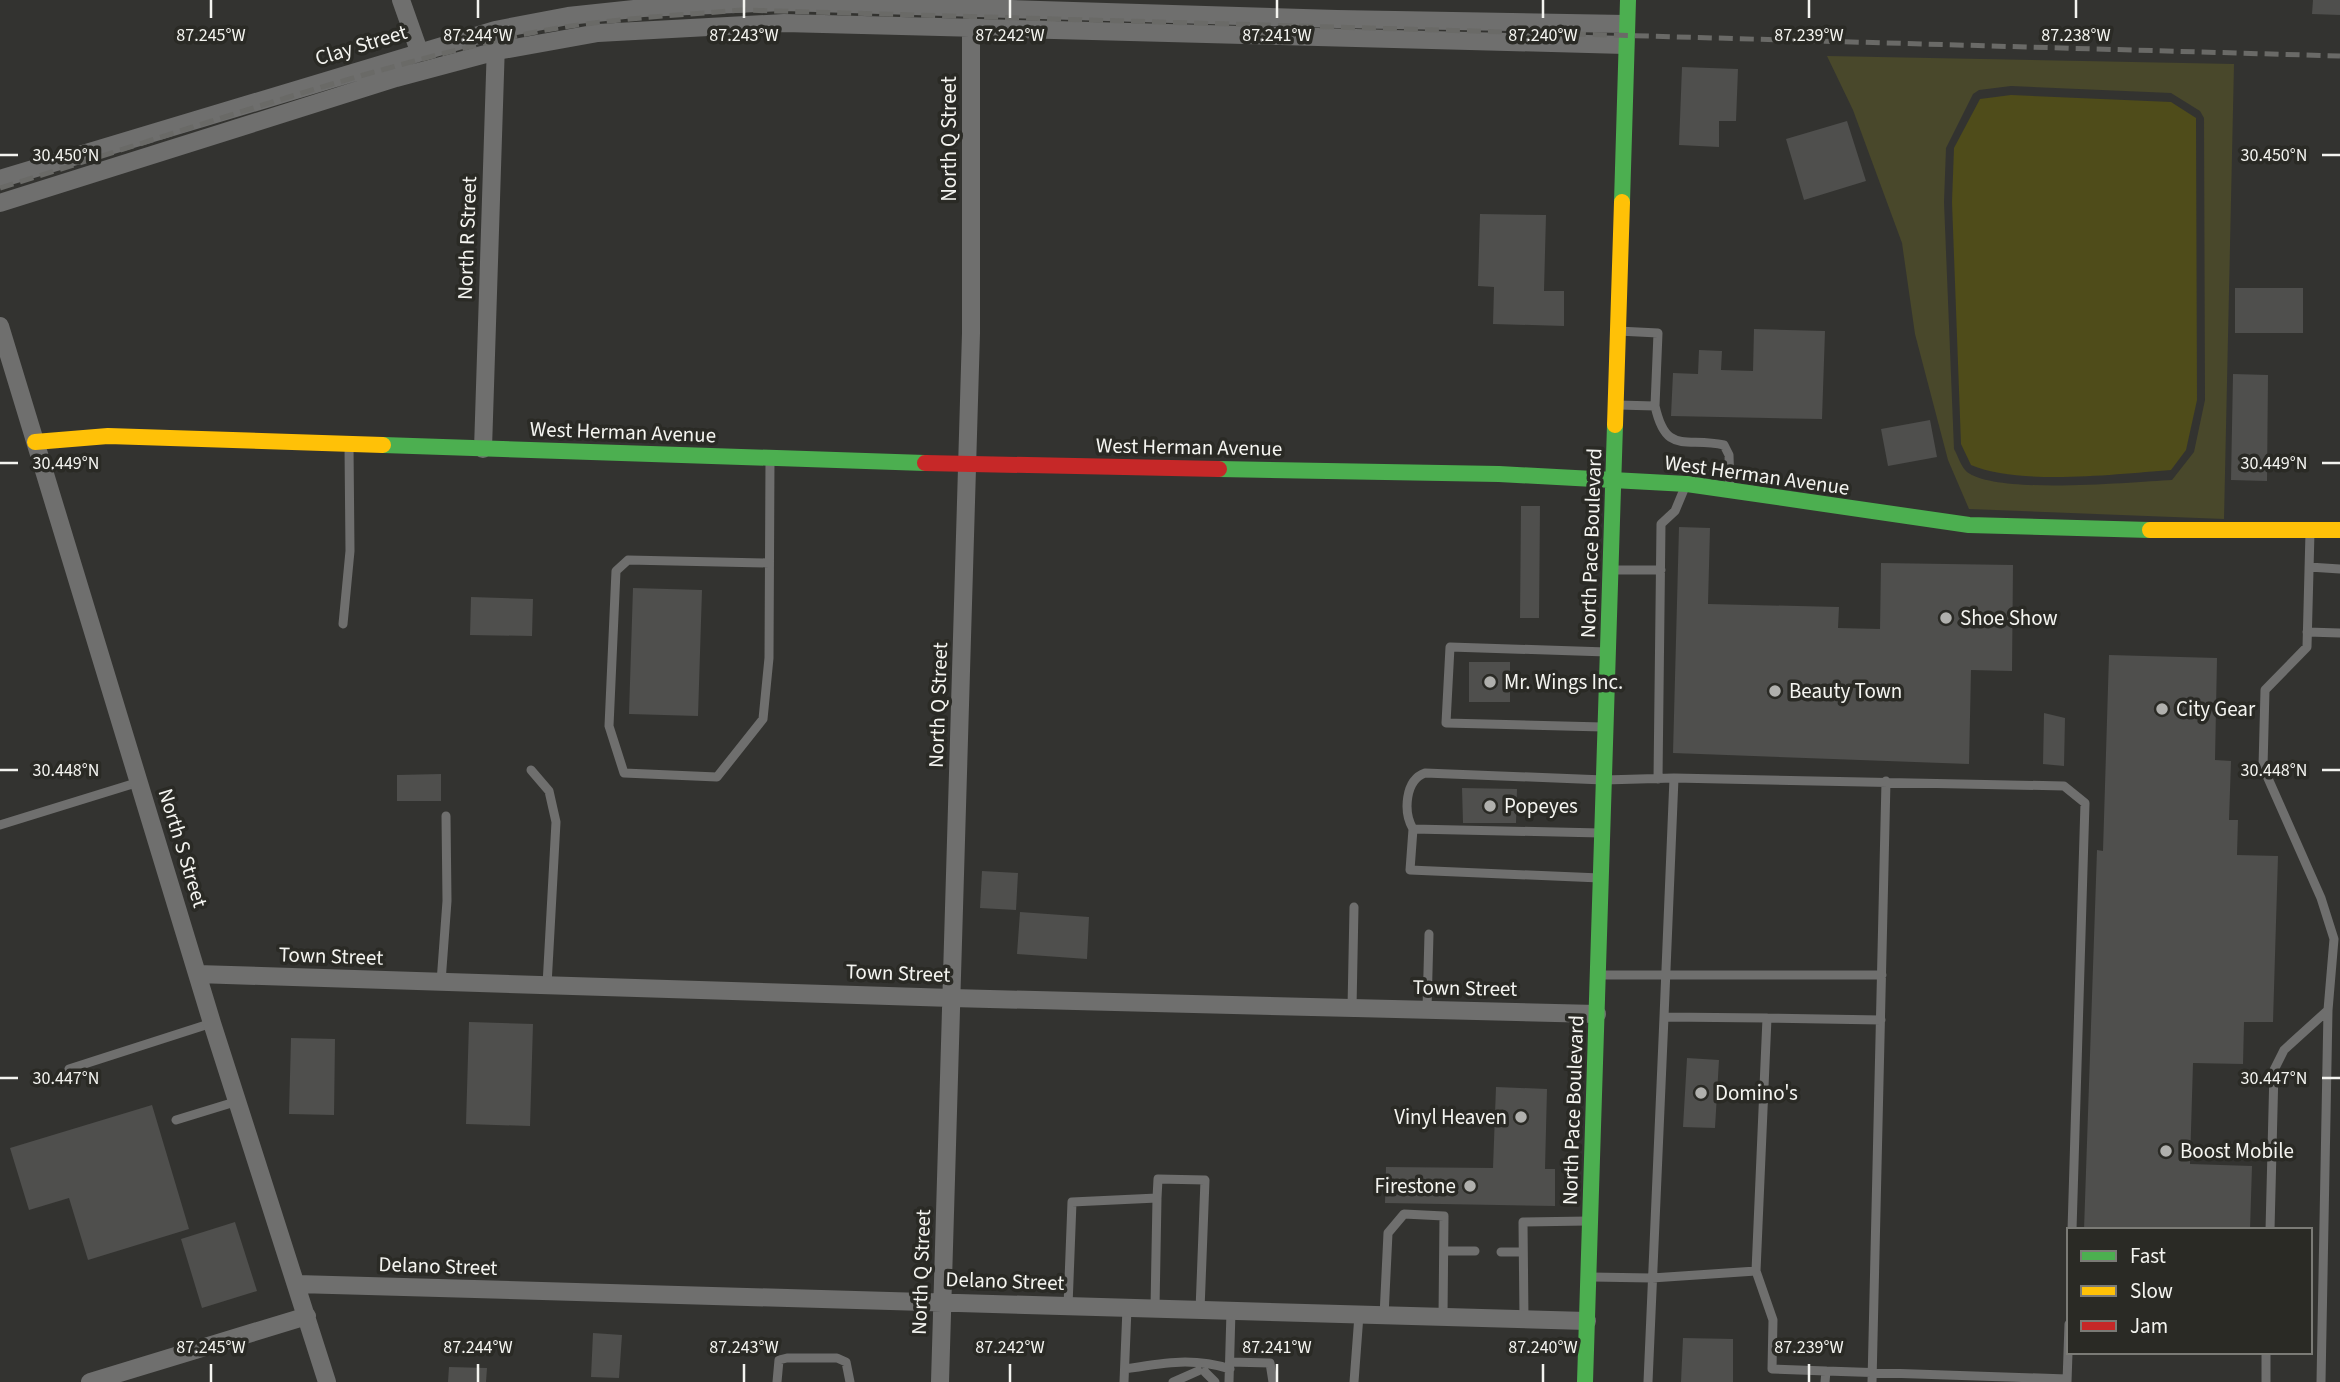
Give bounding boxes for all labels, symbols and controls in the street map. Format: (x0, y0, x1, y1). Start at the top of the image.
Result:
street label: Clay Street (311, 17, 411, 73)
text: 87.245°W (176, 23, 246, 48)
text: 87.244°W (443, 23, 513, 48)
text: 87.243°W (709, 23, 779, 48)
text: 87.242°W (975, 23, 1045, 48)
text: 87.241°W (1242, 23, 1312, 48)
text: 87.240°W (1508, 23, 1578, 48)
text: 87.239°W (1774, 23, 1844, 48)
text: 87.238°W (2041, 23, 2111, 48)
street label: North Q Street (934, 76, 964, 202)
text: 30.450°N (33, 143, 99, 168)
text: 30.450°N (2241, 143, 2307, 168)
street label: North R Street (450, 176, 484, 300)
street label: West Herman Avenue (529, 414, 717, 450)
street label: West Herman Avenue (1096, 430, 1282, 464)
street label: West Herman Avenue (1663, 447, 1851, 503)
street label: North Pace Boulevard (1573, 448, 1609, 638)
text: 30.449°N (33, 451, 99, 476)
text: 30.449°N (2241, 451, 2307, 476)
place label: Shoe Show (1960, 603, 2058, 633)
marker: Shoe Show (1938, 610, 1954, 626)
street label: North Q Street (921, 642, 955, 768)
place label: Mr. Wings Inc. (1504, 667, 1623, 697)
marker: Mr. Wings Inc. (1482, 674, 1498, 690)
place label: Beauty Town (1789, 676, 1902, 706)
marker: Beauty Town (1767, 683, 1783, 699)
place label: City Gear (2176, 694, 2256, 724)
marker: City Gear (2154, 701, 2170, 717)
text: 30.448°N (33, 758, 99, 783)
text: 30.448°N (2241, 758, 2307, 783)
street label: North S Street (151, 785, 215, 911)
place label: Popeyes (1504, 791, 1578, 821)
marker: Popeyes (1482, 798, 1498, 814)
street label: Town Street (278, 939, 384, 973)
street label: Town Street (845, 956, 951, 990)
street label: Town Street (1412, 972, 1518, 1004)
street label: North Pace Boulevard (1555, 1015, 1591, 1205)
text: 30.447°N (33, 1066, 99, 1091)
text: 30.447°N (2241, 1066, 2307, 1091)
place label: Domino's (1715, 1078, 1798, 1108)
marker: Domino's (1693, 1085, 1709, 1101)
place label: Vinyl Heaven (1394, 1102, 1507, 1132)
marker: Vinyl Heaven (1513, 1109, 1529, 1125)
place label: Boost Mobile (2180, 1136, 2294, 1166)
marker: Boost Mobile (2158, 1143, 2174, 1159)
place label: Firestone (1374, 1171, 1456, 1201)
marker: Firestone (1462, 1178, 1478, 1194)
street label: North Q Street (904, 1209, 938, 1335)
legend (2067, 1228, 2312, 1354)
text: Fast (2130, 1241, 2166, 1271)
street label: Delano Street (378, 1249, 498, 1283)
street label: Delano Street (945, 1264, 1065, 1298)
text: Slow (2130, 1276, 2173, 1306)
text: Jam (2130, 1311, 2168, 1341)
text: 87.245°W (176, 1335, 246, 1360)
text: 87.244°W (443, 1335, 513, 1360)
text: 87.243°W (709, 1335, 779, 1360)
text: 87.242°W (975, 1335, 1045, 1360)
text: 87.241°W (1242, 1335, 1312, 1360)
text: 87.240°W (1508, 1335, 1578, 1360)
text: 87.239°W (1774, 1335, 1844, 1360)

